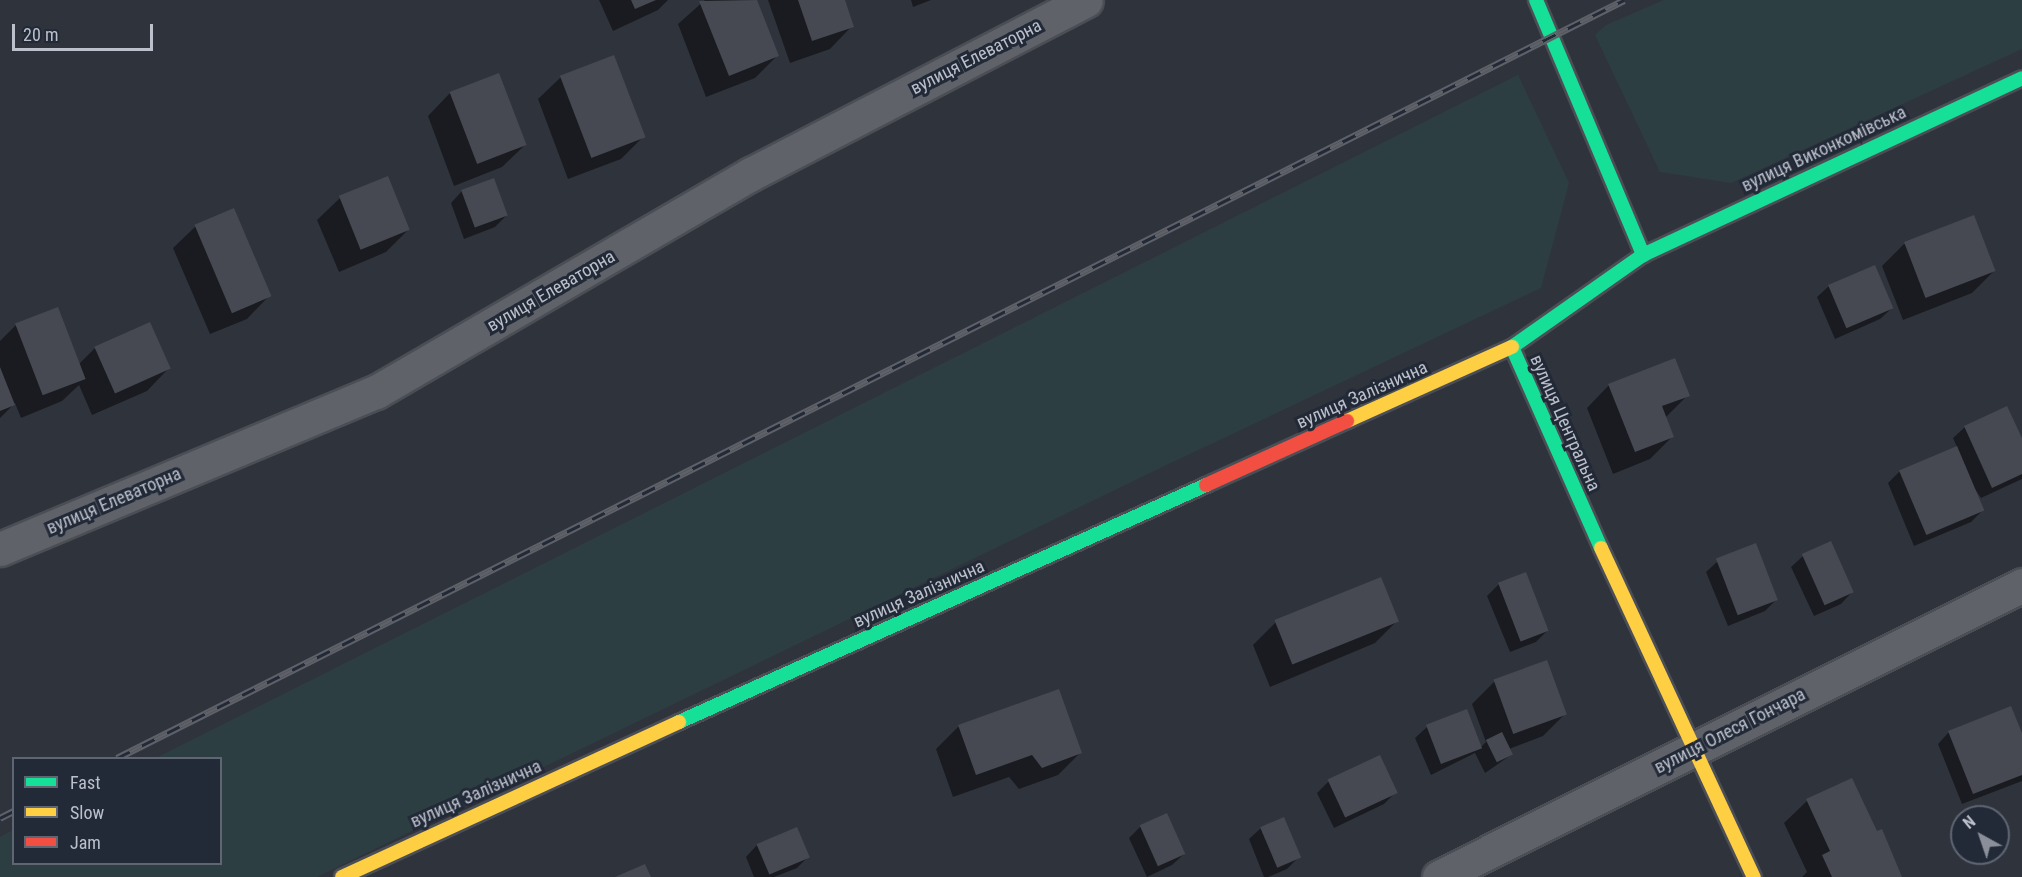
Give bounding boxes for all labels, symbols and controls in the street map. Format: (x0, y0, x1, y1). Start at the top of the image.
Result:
scale bar (15, 12, 156, 50)
street label: вулиця Елеваторна (907, 15, 1045, 99)
text: 20 m (23, 24, 58, 45)
street label: вулиця Виконкомівська (1738, 101, 1910, 197)
street label: вулиця Елеваторна (483, 246, 619, 336)
street label: вулиця Центральна (1525, 352, 1605, 494)
street label: вулиця Залізнична (1293, 356, 1431, 434)
street label: вулиця Елеваторна (44, 463, 184, 539)
street label: вулиця Залізнична (850, 555, 988, 633)
street label: вулиця Олеся Гончара (1651, 684, 1809, 778)
street label: вулиця Залізнична (407, 755, 545, 833)
legend (12, 757, 222, 865)
text: Fast (70, 772, 101, 793)
text: Slow (70, 802, 104, 823)
north arrow (1950, 805, 2010, 865)
text: N (1960, 812, 1979, 833)
text: Jam (70, 832, 101, 853)

